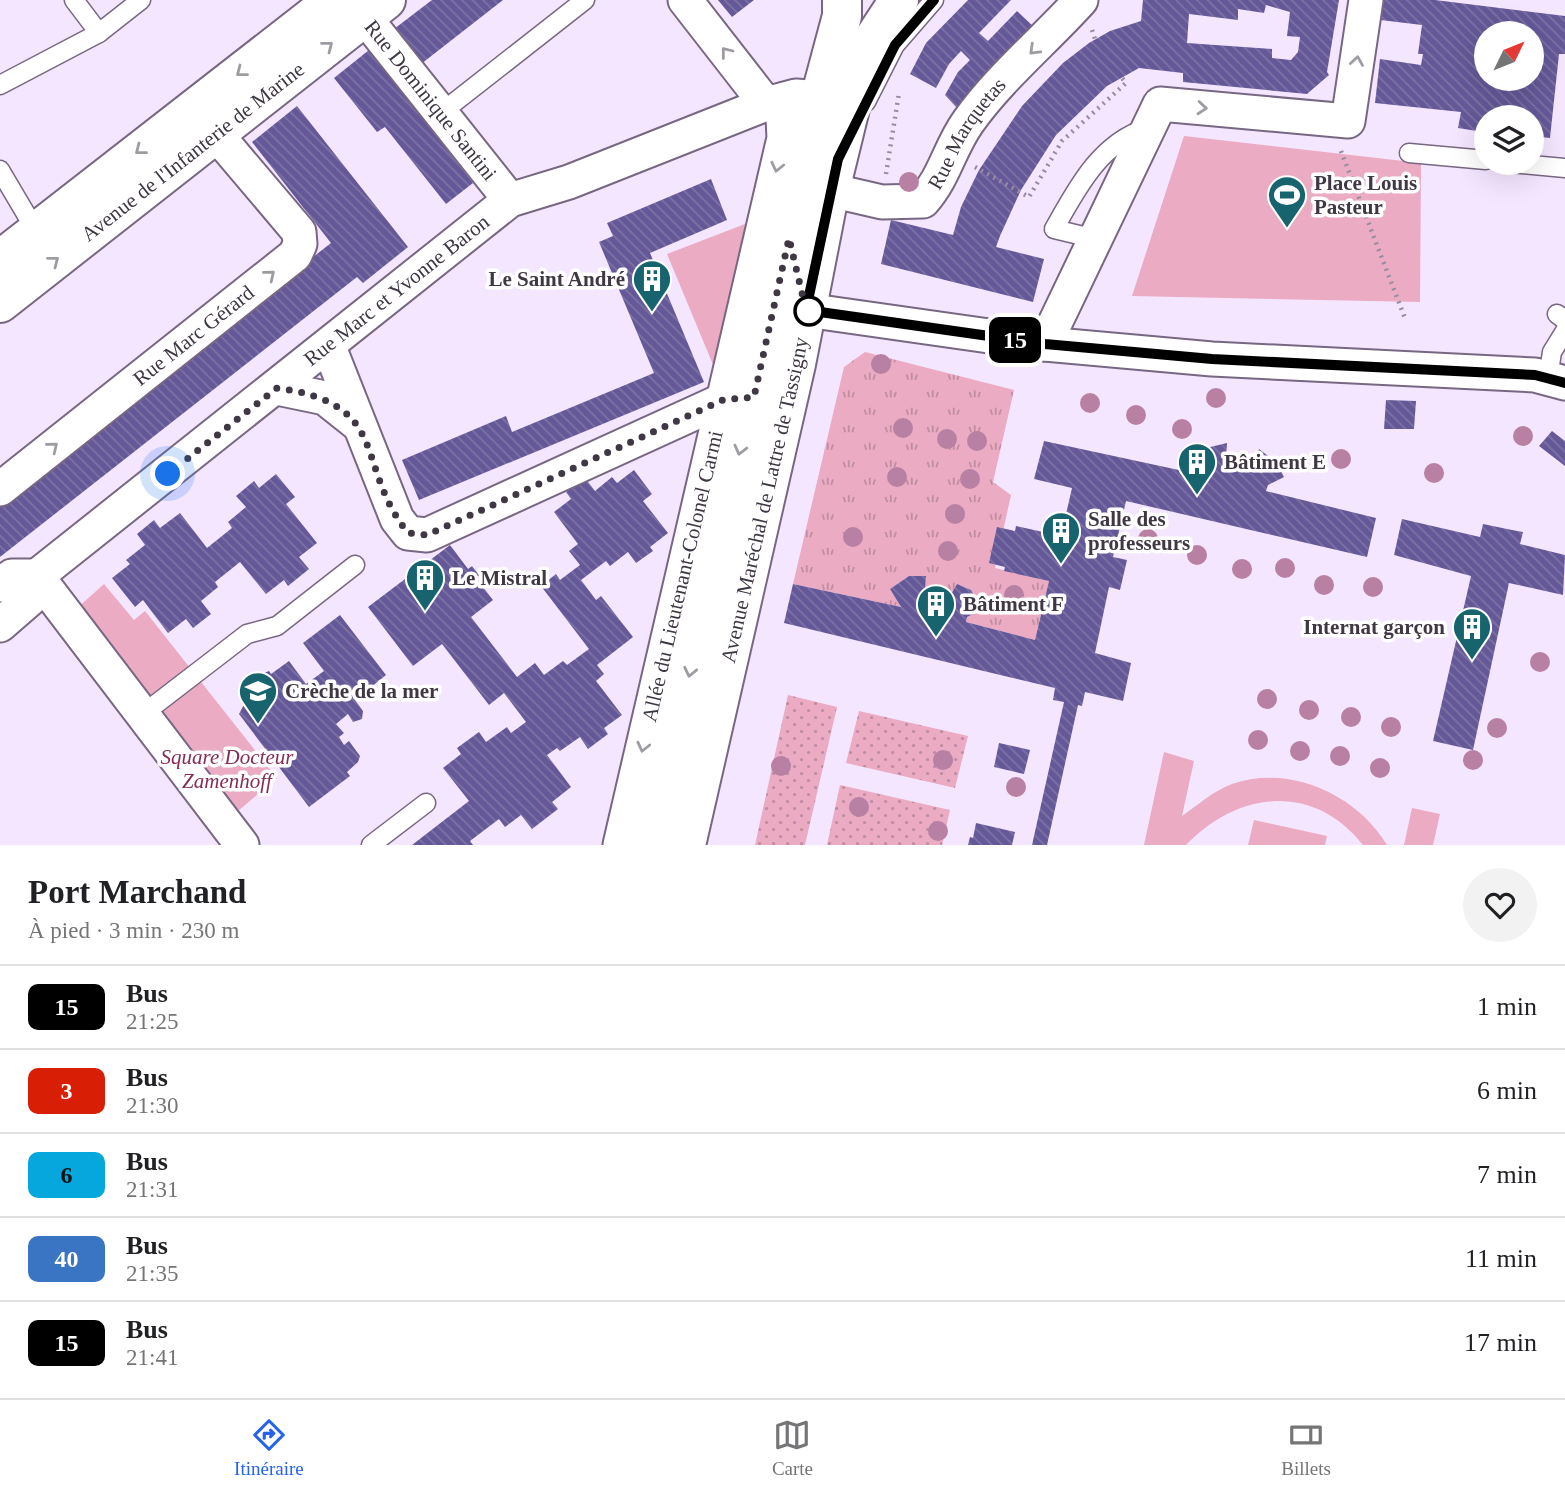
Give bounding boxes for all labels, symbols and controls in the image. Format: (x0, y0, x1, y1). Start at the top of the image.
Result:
street label: Rue Dominique Santini (360, 15, 502, 185)
north arrow (1474, 21, 1544, 91)
map controls (1474, 21, 1544, 175)
one-way arrow (1030, 41, 1043, 54)
one-way arrow (319, 42, 332, 54)
one-way arrow (721, 47, 734, 60)
one-way arrow (1349, 55, 1364, 67)
street label: Avenue de l'Infanterie de Marine (77, 57, 309, 247)
one-way arrow (236, 63, 249, 76)
street label: Rue Marquetas (923, 73, 1011, 194)
one-way arrow (1197, 100, 1208, 115)
button: layers (1474, 105, 1544, 175)
one-way arrow (135, 141, 148, 154)
one-way arrow (771, 161, 785, 173)
place label: Place Louis Pasteur (1314, 171, 1417, 219)
sports icon: Place Louis Pasteur (1266, 174, 1308, 229)
street label: Rue Marc et Yvonne Baron (299, 209, 494, 371)
one-way arrow (46, 257, 58, 270)
building icon: Le Saint André (631, 258, 673, 313)
place label: Le Saint André (488, 267, 625, 291)
one-way arrow (262, 270, 274, 283)
street label: Rue Marc Gérard (128, 280, 259, 391)
unlabelled marker (794, 296, 824, 326)
line badge: 15 (984, 317, 1046, 363)
text: 15 (1003, 327, 1027, 353)
street label: Avenue Maréchal de Lattre de Tassigny (716, 335, 813, 665)
street label: Allée du Lieutenant-Colonel Carmi (637, 428, 728, 724)
building icon: Bâtiment E (1176, 441, 1218, 496)
one-way arrow (45, 443, 58, 455)
one-way arrow (734, 444, 748, 456)
place label: Bâtiment E (1224, 450, 1326, 474)
your location (150, 456, 185, 491)
place label: Salle des professeurs (1088, 507, 1190, 555)
building icon: Salle des professeurs (1040, 510, 1082, 565)
building icon: Le Mistral (404, 557, 446, 612)
place label: Le Mistral (452, 566, 547, 590)
building icon: Bâtiment F (915, 583, 957, 638)
place label: Bâtiment F (963, 592, 1064, 616)
building icon: Internat garçon (1451, 606, 1493, 661)
place label: Internat garçon (1303, 615, 1445, 639)
one-way arrow (684, 666, 698, 678)
school or university icon: Crèche de la mer (237, 670, 279, 725)
place label: Crèche de la mer (285, 679, 438, 703)
one-way arrow (637, 741, 651, 753)
park label: Square Docteur Zamenhoff (161, 745, 294, 793)
button: heart (1463, 868, 1537, 942)
text: Port Marchand (28, 874, 246, 910)
text: À pied · 3 min · 230 m (28, 918, 239, 943)
text: Bus (126, 979, 168, 1008)
text: 1 min (1477, 992, 1537, 1021)
text: 15 (55, 994, 79, 1020)
text: 21:25 (126, 1009, 178, 1034)
text: Bus (126, 1063, 168, 1092)
text: 6 min (1477, 1076, 1537, 1105)
text: 3 (61, 1078, 73, 1104)
text: 21:30 (126, 1093, 178, 1118)
text: Bus (126, 1147, 168, 1176)
text: 7 min (1477, 1160, 1537, 1189)
text: 6 (61, 1162, 73, 1188)
text: 21:31 (126, 1177, 178, 1202)
text: Bus (126, 1231, 168, 1260)
text: 11 min (1465, 1244, 1537, 1273)
text: 40 (55, 1246, 79, 1272)
text: 21:35 (126, 1261, 178, 1286)
text: Bus (126, 1315, 168, 1344)
text: 17 min (1464, 1328, 1537, 1357)
text: 15 (55, 1330, 79, 1356)
text: 21:41 (126, 1345, 178, 1370)
tab: Itinéraire (234, 1416, 304, 1480)
tab: Carte (772, 1416, 813, 1480)
tab: Billets (1281, 1416, 1331, 1480)

